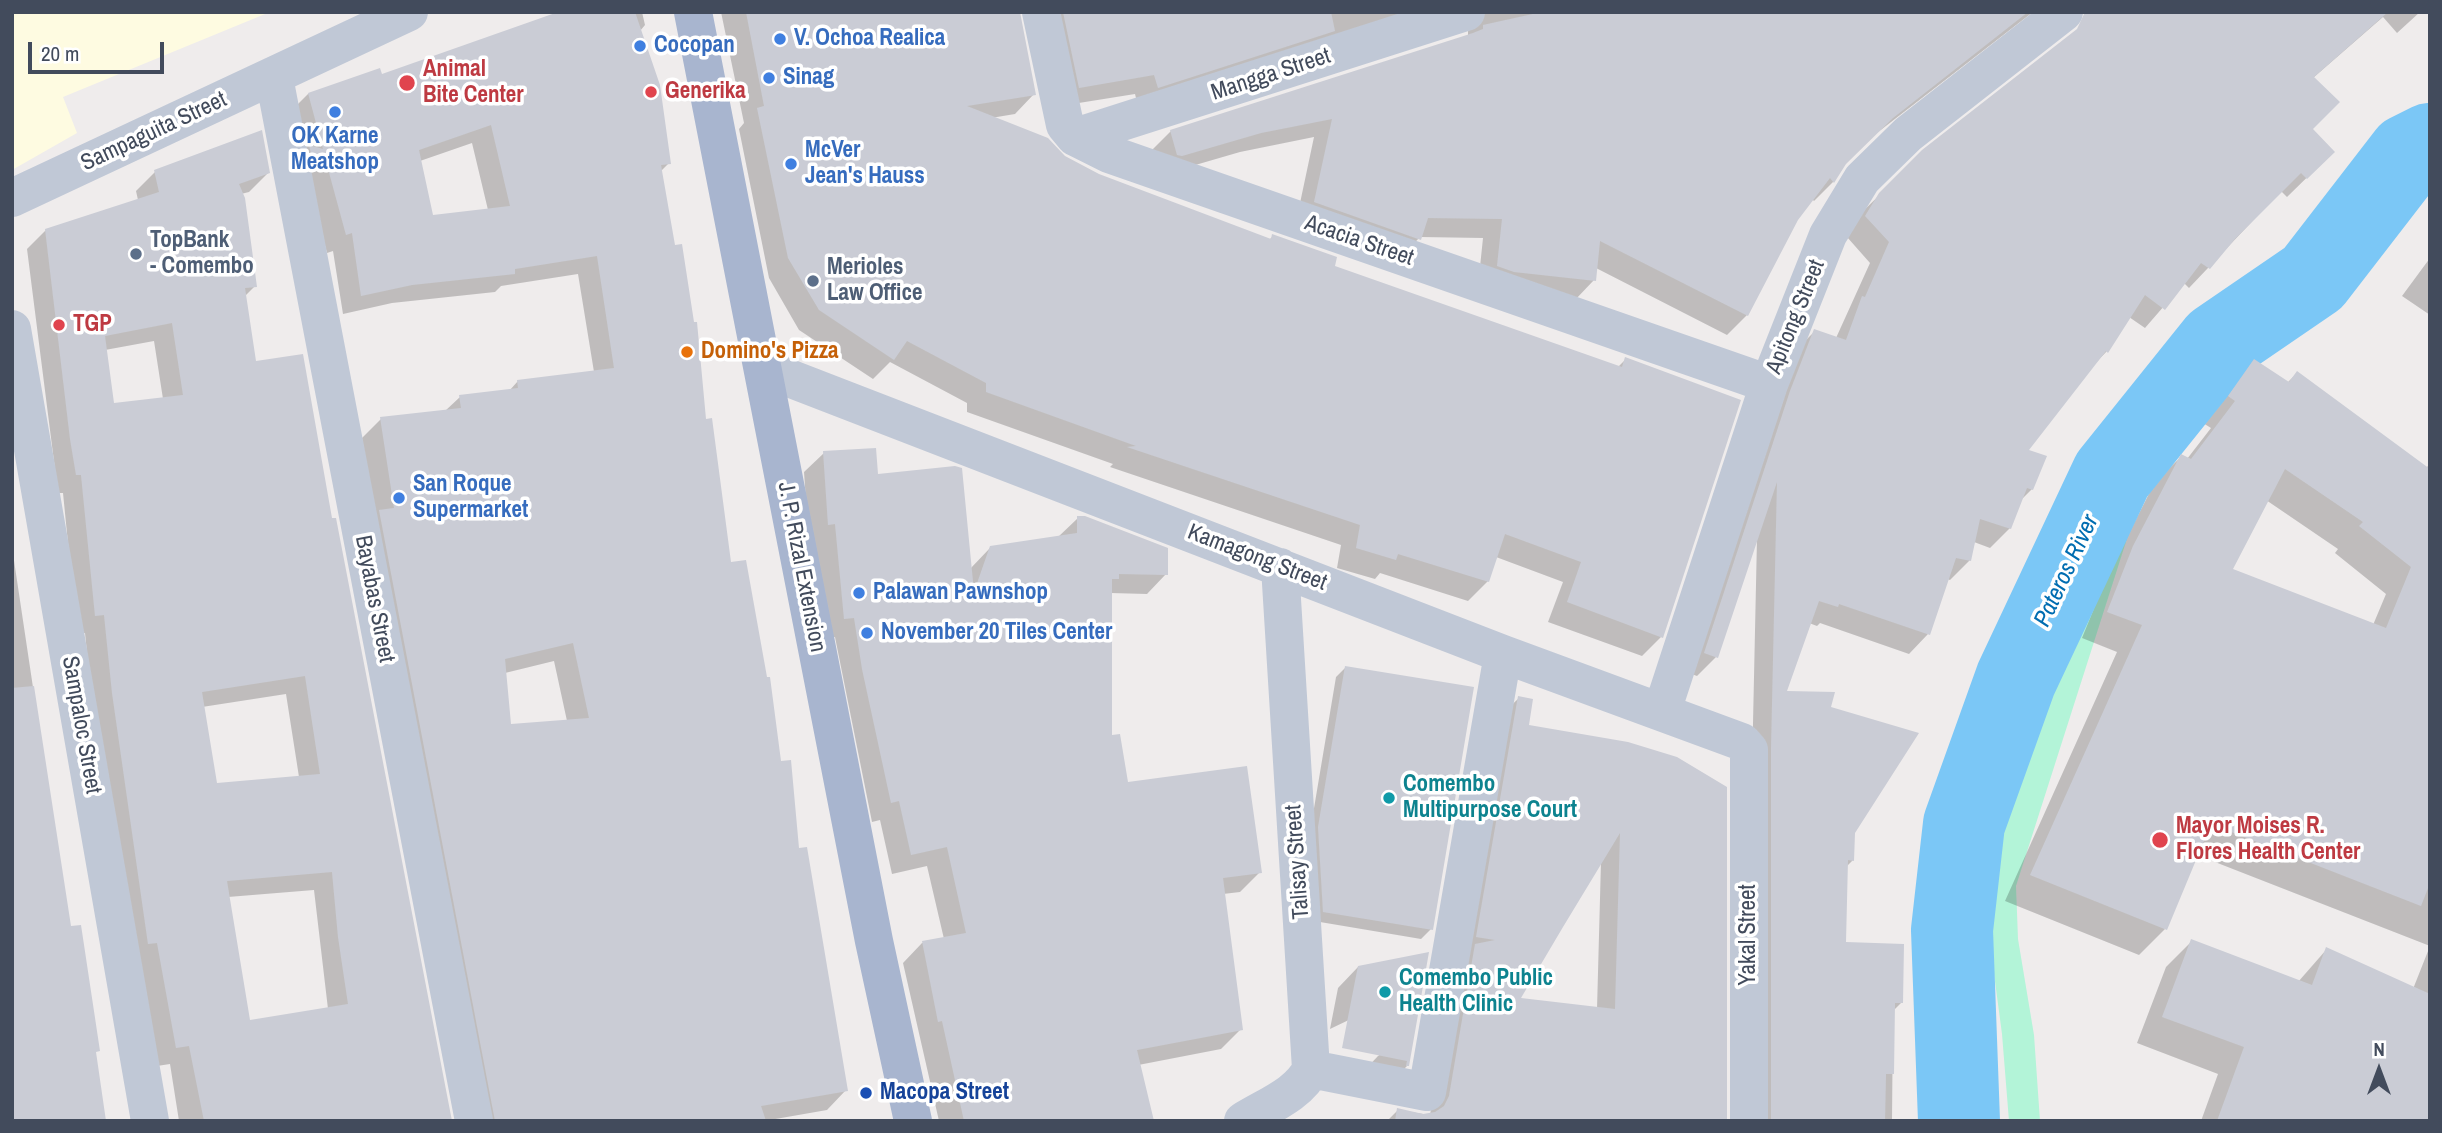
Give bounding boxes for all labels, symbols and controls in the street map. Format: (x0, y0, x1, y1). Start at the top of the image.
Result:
place label: V. Ochoa Realica (794, 25, 945, 53)
scale bar (32, 28, 168, 72)
marker: V. Ochoa Realica (772, 31, 788, 47)
place label: Cocopan (654, 32, 735, 60)
marker: Cocopan (632, 38, 648, 54)
text: 20 m (41, 39, 79, 68)
street label: Mangga Street (1208, 43, 1334, 107)
place label: Animal Bite Center (423, 56, 524, 110)
place label: Sinag (783, 64, 834, 92)
marker: Sinag (761, 70, 777, 86)
marker: Animal Bite Center (397, 73, 417, 93)
place label: Generika (665, 78, 746, 106)
marker: Generika (643, 84, 659, 100)
street label: Sampaguita Street (77, 86, 231, 178)
marker: OK Karne Meatshop (327, 104, 343, 120)
place label: OK Karne Meatshop (291, 123, 379, 177)
place label: McVer Jean's Hauss (805, 137, 925, 191)
marker: McVer Jean's Hauss (783, 156, 799, 172)
street label: Acacia Street (1301, 210, 1417, 272)
place label: TopBank - Comembo (150, 227, 254, 281)
marker: TopBank - Comembo (128, 246, 144, 262)
place label: Merioles Law Office (827, 254, 922, 308)
street label: Apitong Street (1761, 256, 1831, 378)
marker: Merioles Law Office (805, 273, 821, 289)
place label: TGP (73, 311, 112, 339)
marker: TGP (51, 317, 67, 333)
place label: Domino's Pizza (701, 338, 839, 366)
marker: Domino's Pizza (679, 344, 695, 360)
place label: San Roque Supermarket (413, 471, 528, 525)
street label: J. P. Rizal Extension (771, 480, 831, 654)
marker: San Roque Supermarket (391, 490, 407, 506)
water label: Pateros River (2029, 510, 2105, 632)
street label: Kamagong Street (1184, 519, 1330, 597)
street label: Bayabas Street (348, 533, 400, 665)
place label: Palawan Pawnshop (873, 579, 1048, 607)
marker: Palawan Pawnshop (851, 585, 867, 601)
place label: November 20 Tiles Center (881, 619, 1112, 647)
marker: November 20 Tiles Center (859, 625, 875, 641)
street label: Sampaloc Street (55, 654, 107, 796)
place label: Comembo Multipurpose Court (1403, 771, 1577, 825)
marker: Comembo Multipurpose Court (1381, 790, 1397, 806)
street label: Talisay Street (1280, 804, 1316, 920)
place label: Mayor Moises R. Flores Health Center (2176, 813, 2360, 867)
marker: Mayor Moises R. Flores Health Center (2150, 830, 2170, 850)
street label: Yakal Street (1735, 884, 1763, 986)
place label: Comembo Public Health Clinic (1399, 965, 1553, 1019)
marker: Comembo Public Health Clinic (1377, 984, 1393, 1000)
north arrow (2344, 1035, 2414, 1105)
text: N (2373, 1036, 2385, 1062)
place label: Macopa Street (880, 1079, 1009, 1107)
marker: Macopa Street (858, 1085, 874, 1101)

